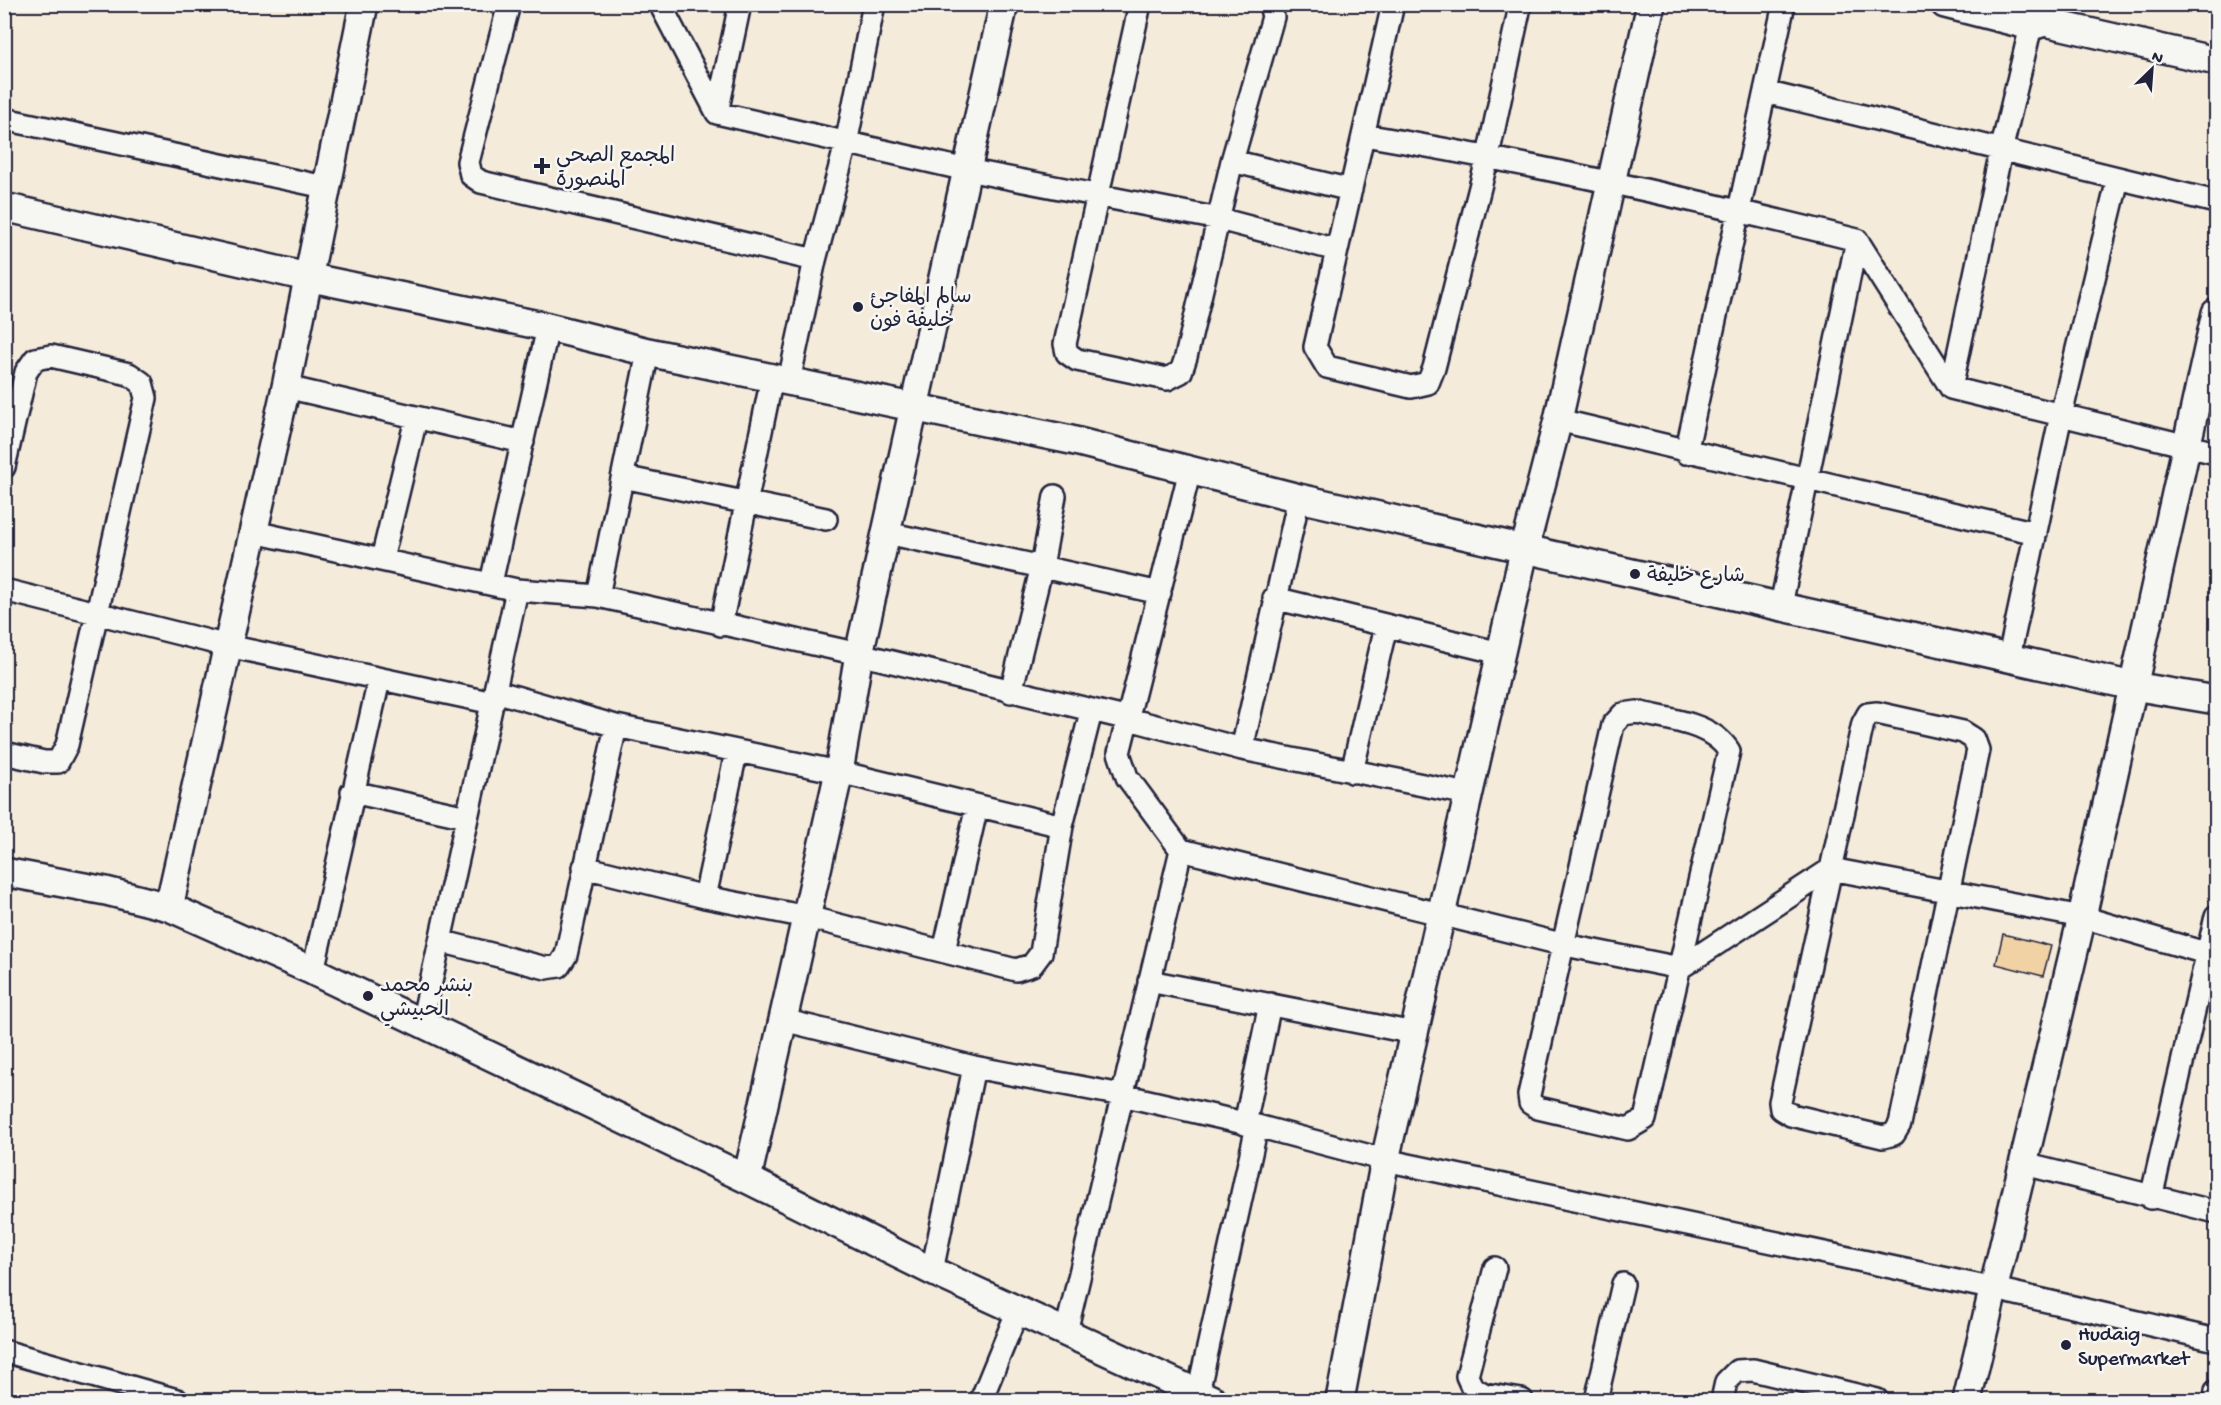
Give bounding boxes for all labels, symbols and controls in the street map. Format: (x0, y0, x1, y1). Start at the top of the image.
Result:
north arrow (2122, 39, 2182, 99)
text: N (2148, 48, 2166, 70)
place label: المجمع الصحي المنصورة (556, 145, 675, 194)
marker: المجمع الصحي المنصورة (533, 157, 551, 175)
place label: سالم المفاجئ خليفة فون (870, 286, 972, 335)
marker: سالم المفاجئ خليفة فون (851, 300, 865, 314)
place label: شارع خليفة (1647, 565, 1745, 590)
marker: شارع خليفة (1628, 567, 1642, 581)
place label: بنشر محمد الحبيشي (380, 975, 473, 1027)
marker: بنشر محمد الحبيشي (361, 989, 375, 1003)
place label: Hudaig Supermarket (2078, 1324, 2191, 1373)
marker: Hudaig Supermarket (2059, 1338, 2073, 1352)

